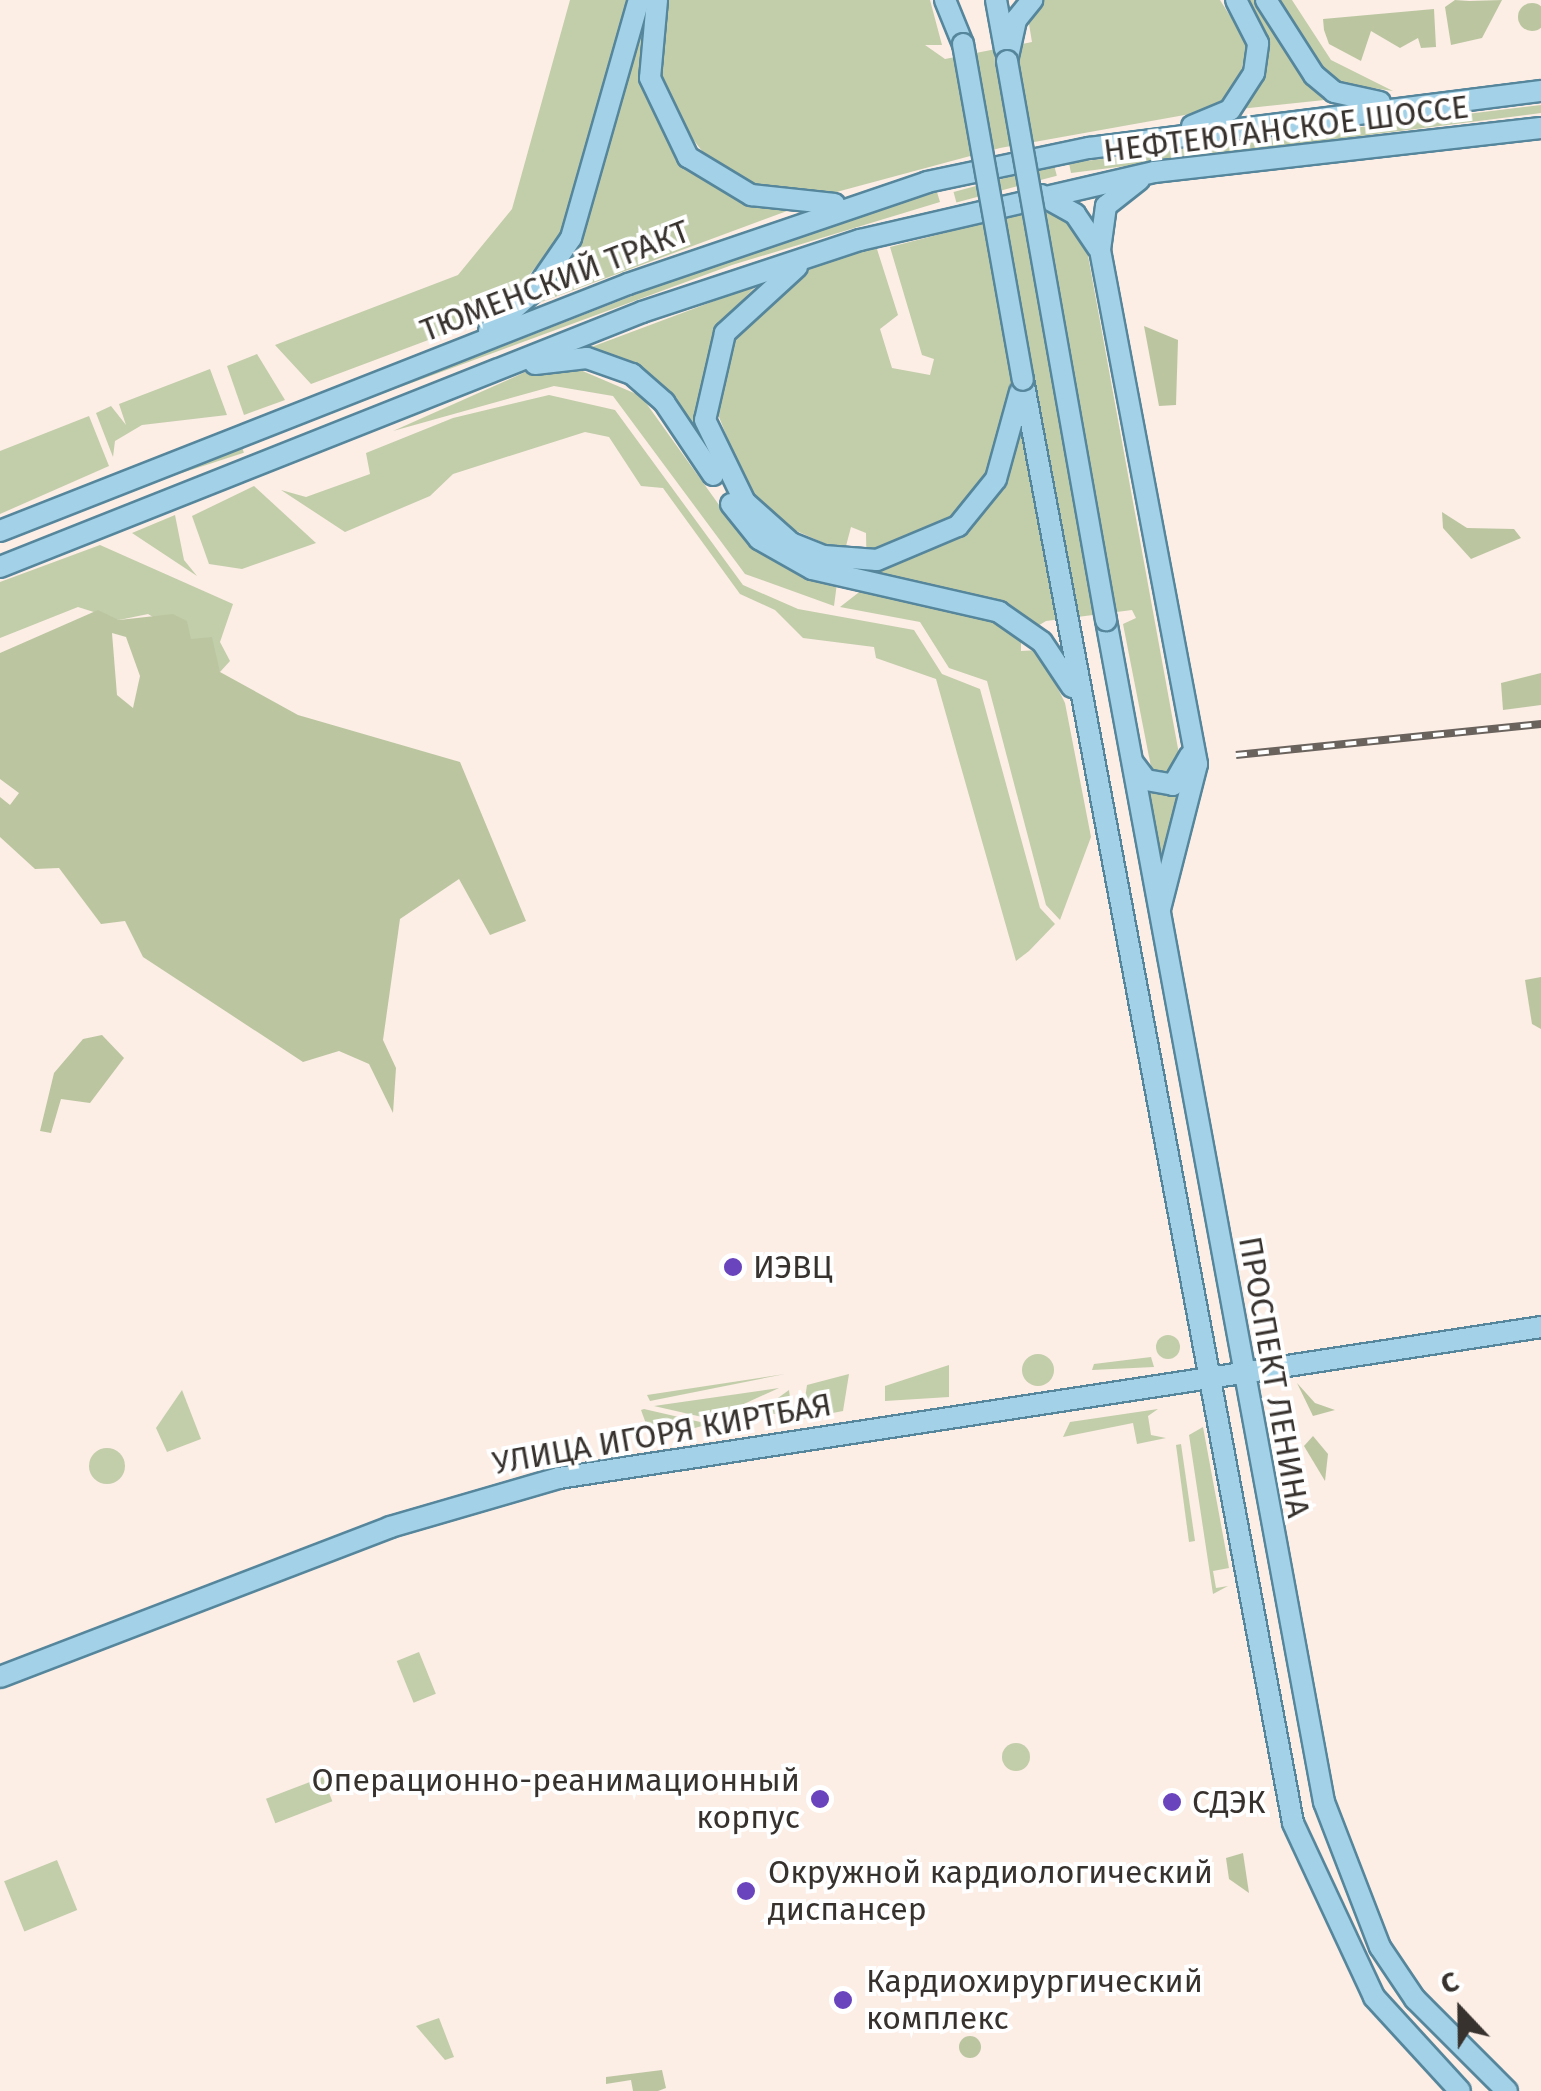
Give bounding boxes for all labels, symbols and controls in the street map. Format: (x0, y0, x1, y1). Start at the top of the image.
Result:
street label: НЕФТЕЮГАНСКОЕ ШОССЕ (1101, 88, 1471, 170)
street label: ТЮМЕНСКИЙ ТРАКТ (415, 212, 695, 350)
street label: ПРОСПЕКТ ЛЕНИНА (1230, 1233, 1318, 1521)
place label: ИЭВЦ (753, 1248, 833, 1286)
marker: ИЭВЦ (722, 1256, 744, 1278)
street label: УЛИЦА ИГОРЯ КИРТБАЯ (490, 1385, 834, 1483)
place label: Операционно-реанимационный корпус (311, 1762, 800, 1837)
place label: СДЭК (1192, 1783, 1266, 1821)
marker: Операционно-реанимационный корпус (809, 1788, 831, 1810)
marker: СДЭК (1161, 1791, 1183, 1813)
place label: Окружной кардиологический диспансер (768, 1854, 1213, 1929)
marker: Окружной кардиологический диспансер (733, 1878, 759, 1904)
north arrow (1411, 1961, 1511, 2061)
place label: Кардиохирургический комплекс (866, 1963, 1203, 2038)
text: С (1436, 1964, 1463, 2001)
marker: Кардиохирургический комплекс (830, 1987, 856, 2013)

